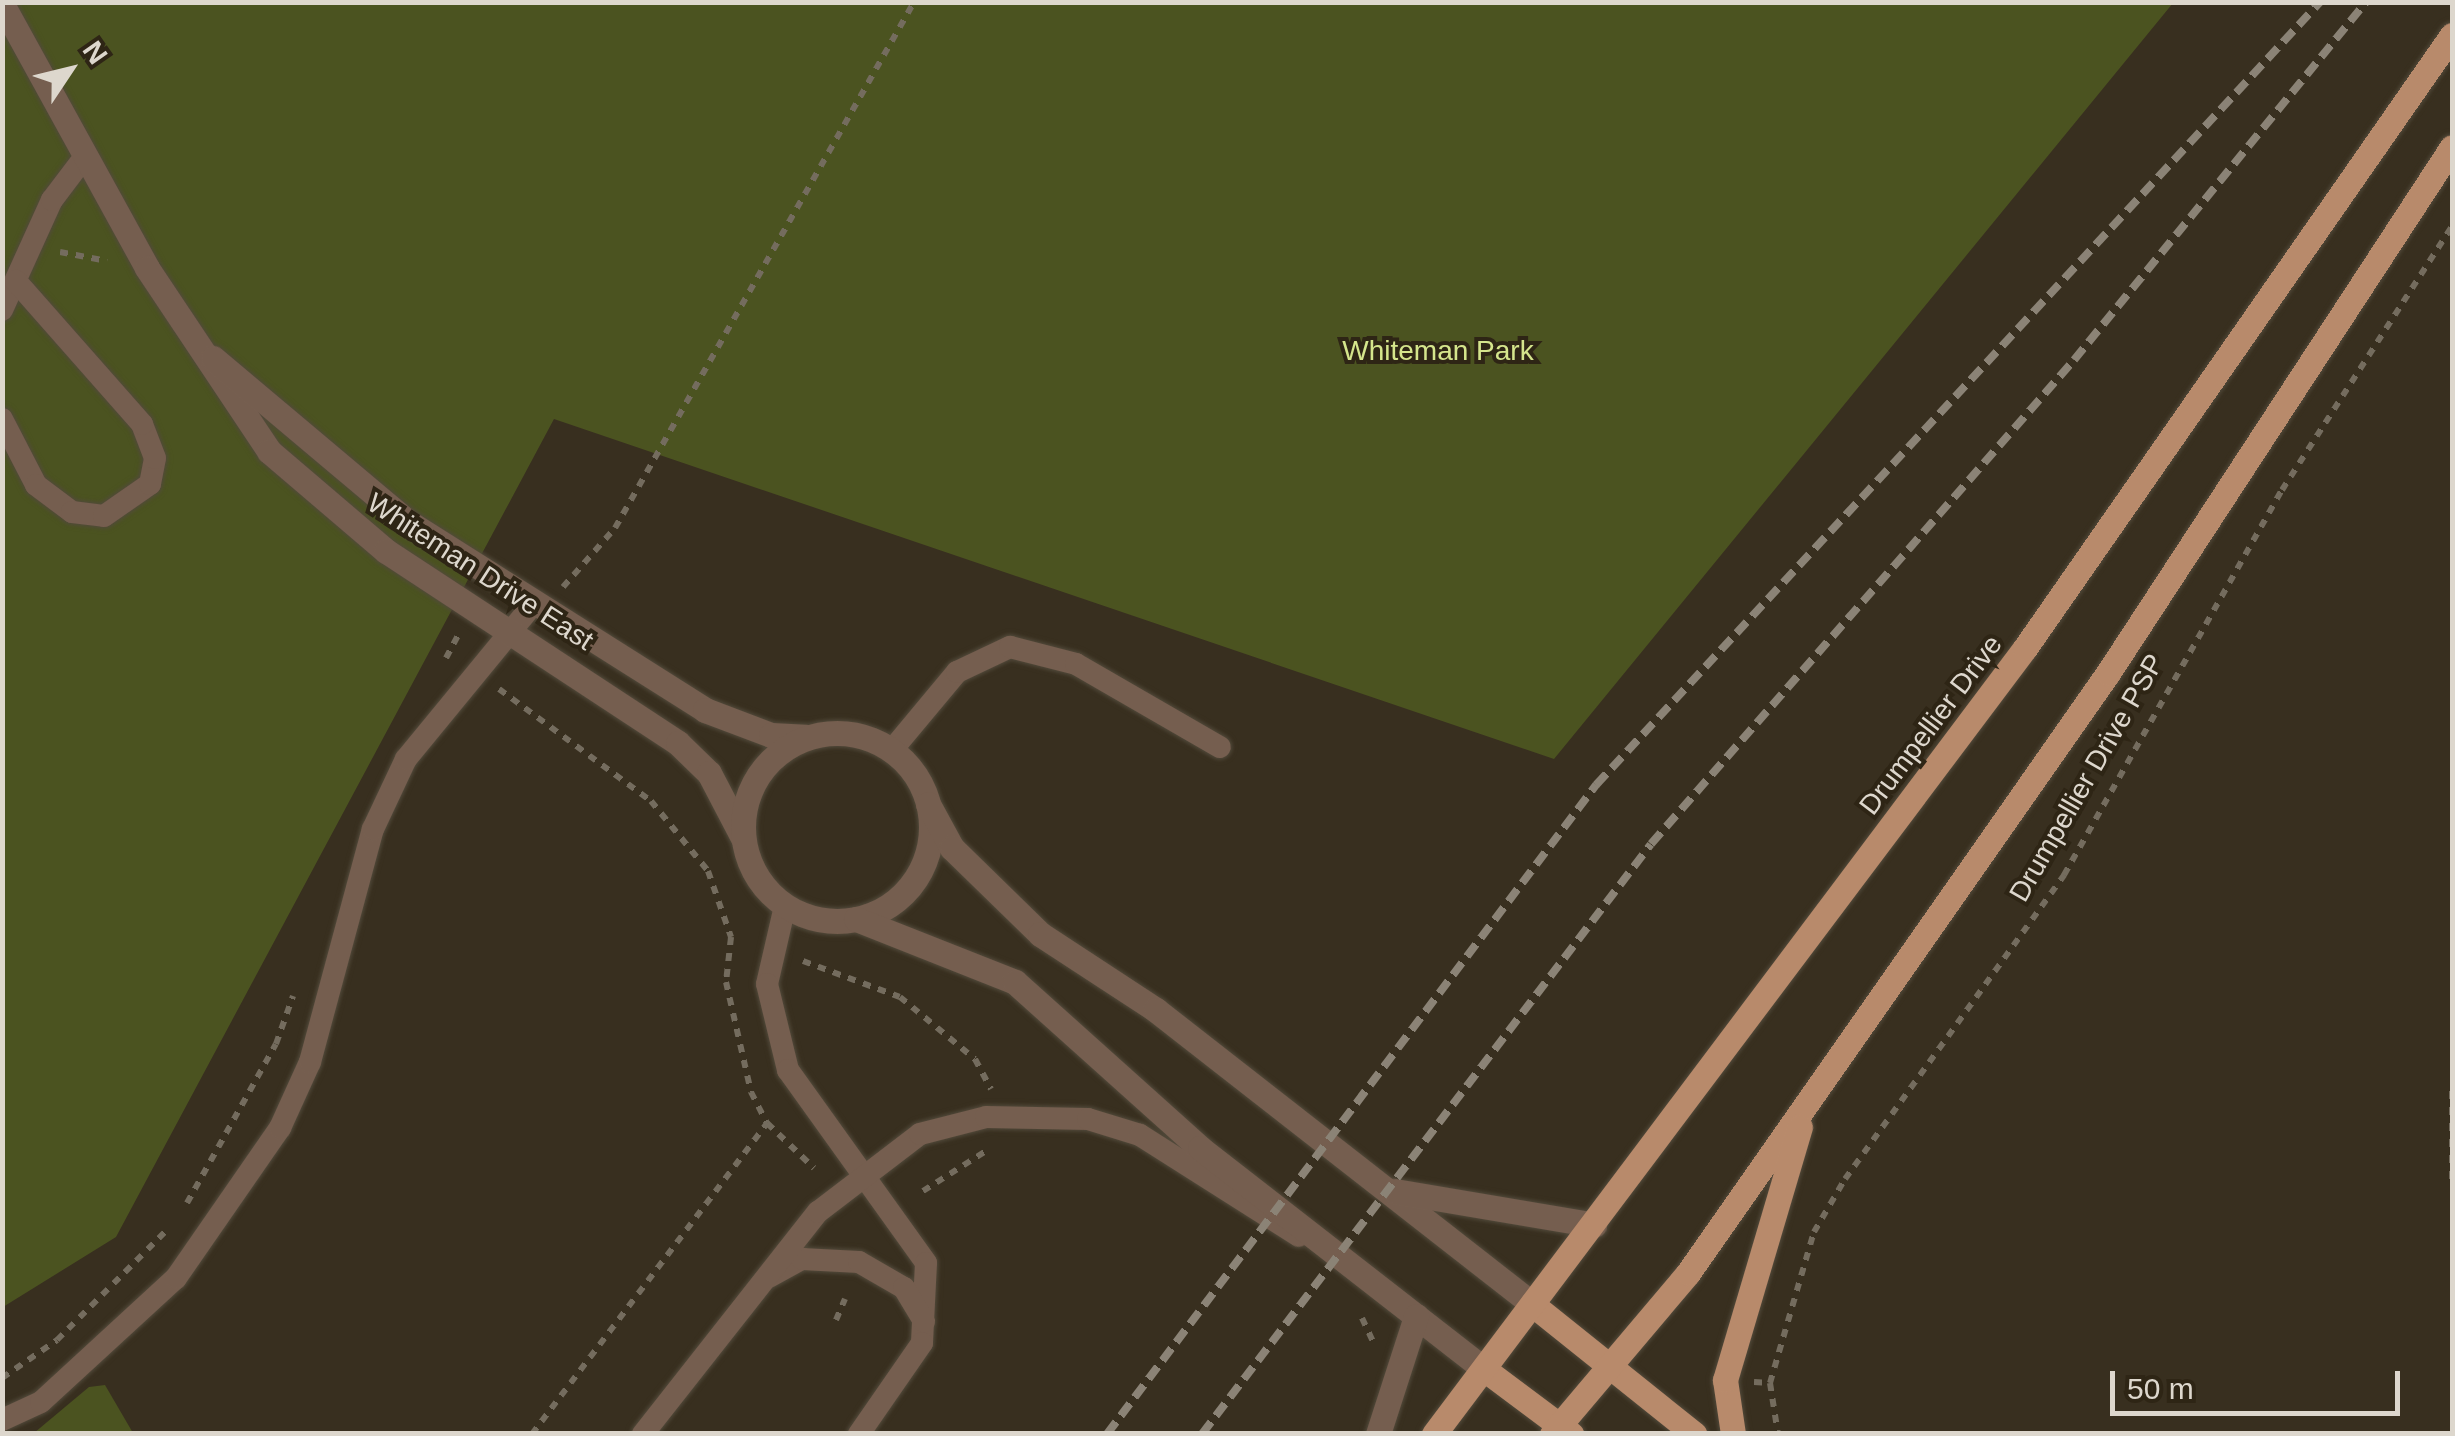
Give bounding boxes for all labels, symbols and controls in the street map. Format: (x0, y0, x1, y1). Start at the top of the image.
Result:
north arrow (20, 20, 120, 120)
text: N (76, 35, 113, 70)
park label: Whiteman Park (1342, 334, 1534, 368)
street label: Whiteman Drive East (361, 486, 599, 658)
street label: Drumpellier Drive (1853, 629, 2009, 821)
street label: Drumpellier Drive PSP (2002, 648, 2172, 908)
scale bar (2115, 1351, 2405, 1413)
text: 50 m (2127, 1372, 2194, 1405)

